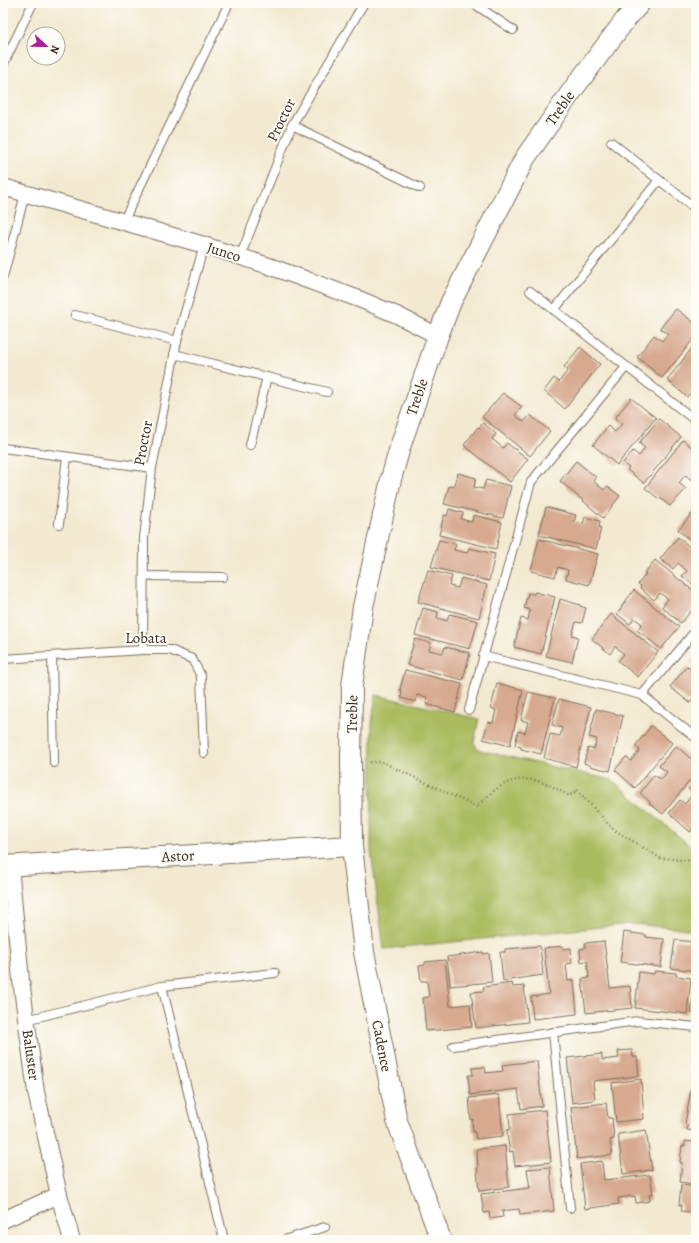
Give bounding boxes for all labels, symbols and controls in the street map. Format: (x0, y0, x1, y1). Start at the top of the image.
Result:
north arrow (26, 26, 66, 66)
text: N (46, 43, 63, 56)
street label: Treble (541, 86, 579, 129)
street label: Proctor (262, 95, 300, 145)
street label: Junco (205, 237, 243, 267)
street label: Treble (401, 375, 433, 418)
street label: Proctor (129, 418, 157, 467)
street label: Lobata (125, 628, 167, 648)
street label: Treble (342, 695, 362, 733)
street label: Astor (160, 845, 195, 867)
street label: Cadence (367, 1018, 397, 1074)
street label: Baluster (18, 1028, 44, 1082)

